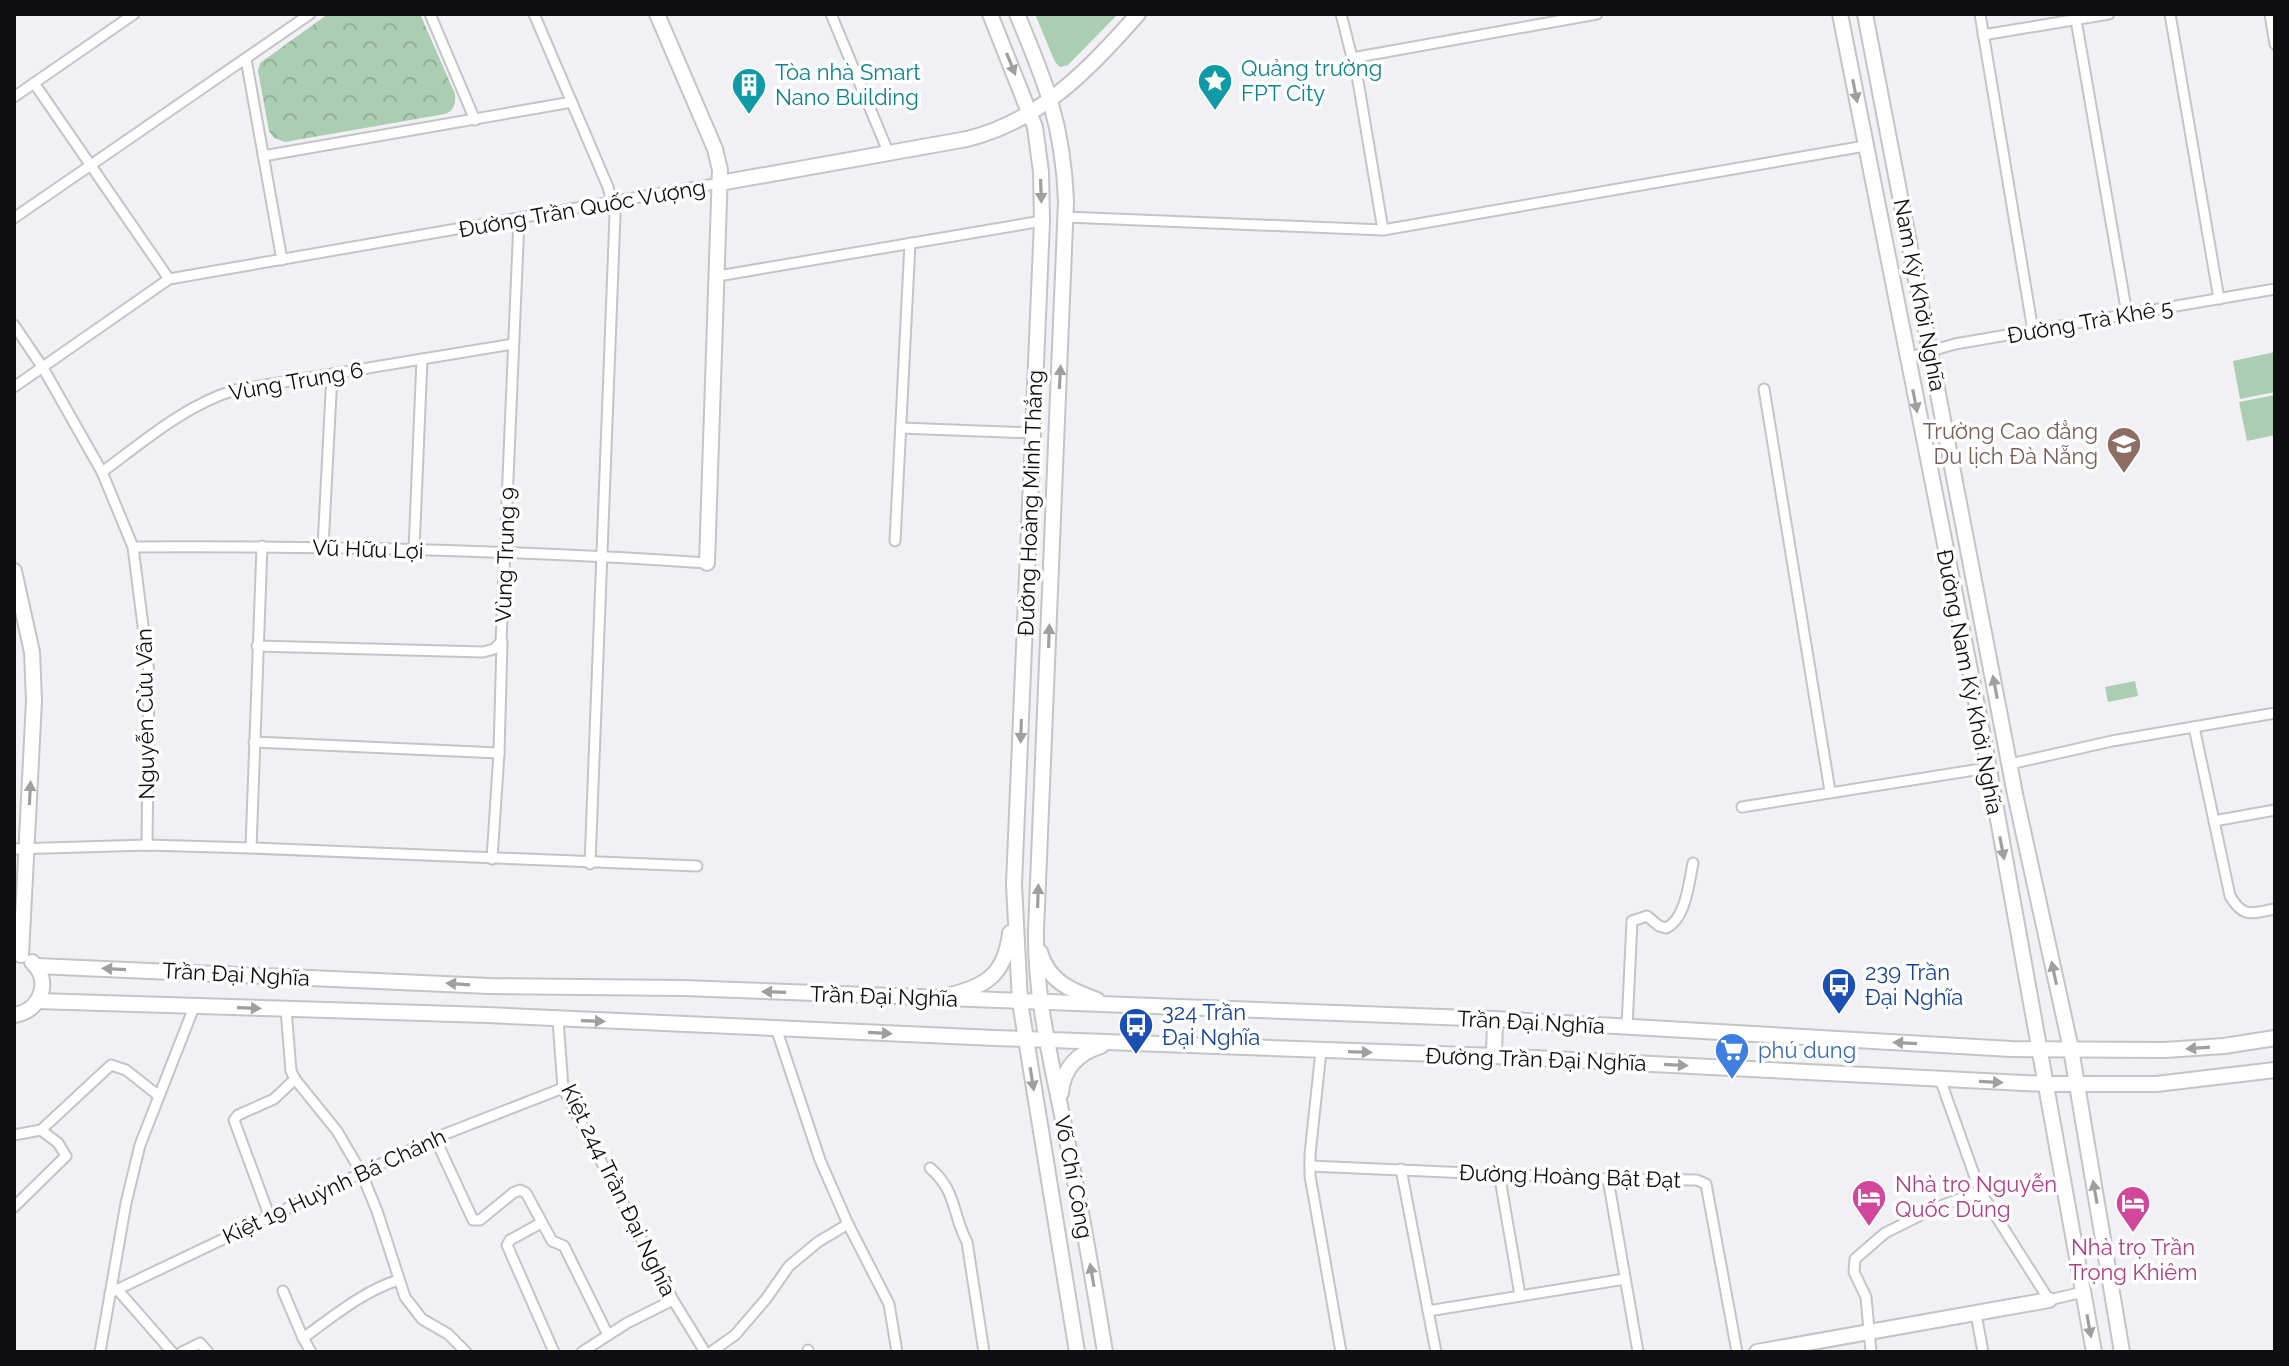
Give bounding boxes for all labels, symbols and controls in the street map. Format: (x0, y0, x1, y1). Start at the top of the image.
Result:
one-way arrow (1005, 52, 1018, 76)
place label: Quảng trường FPT City (1241, 55, 1382, 106)
place label: Tòa nhà Smart Nano Building (775, 59, 921, 110)
place icon: Quảng trường FPT City (1196, 62, 1234, 112)
building icon: Tòa nhà Smart Nano Building (730, 66, 768, 116)
one-way arrow (1849, 78, 1861, 103)
street label: Đường Trần Quốc Vượng (457, 173, 707, 243)
one-way arrow (1035, 179, 1048, 204)
street label: Nam Kỳ Khởi Nghĩa (1889, 197, 1951, 393)
street label: Đường Trà Khê 5 (2005, 294, 2175, 348)
street label: Vùng Trung 6 (227, 356, 365, 406)
one-way arrow (1053, 364, 1066, 389)
street label: Đường Hoàng Minh Thắng (1012, 369, 1048, 637)
one-way arrow (1910, 388, 1922, 413)
place label: Trường Cao đẳng Du lịch Đà Nẵng (1923, 418, 2098, 469)
school or university icon: Trường Cao đẳng Du lịch Đà Nẵng (2105, 425, 2143, 475)
street label: Vùng Trung 9 (490, 487, 520, 623)
street label: Vũ Hữu Lợi (312, 534, 424, 564)
street label: Đường Nam Kỳ Khởi Nghĩa (1932, 547, 2008, 817)
one-way arrow (1042, 623, 1055, 648)
street label: Nguyễn Cửu Vân (131, 628, 159, 800)
one-way arrow (1988, 674, 2001, 699)
one-way arrow (1014, 719, 1027, 744)
one-way arrow (24, 780, 37, 805)
one-way arrow (1996, 836, 2008, 861)
one-way arrow (1032, 883, 1045, 908)
street label: Trần Đại Nghĩa (161, 957, 311, 991)
place label: 239 Trần Đại Nghĩa (1865, 959, 1963, 1010)
one-way arrow (2047, 961, 2060, 986)
one-way arrow (101, 962, 126, 975)
bus stop icon: 239 Trần Đại Nghĩa (1820, 966, 1858, 1016)
one-way arrow (445, 977, 470, 990)
street label: Trần Đại Nghĩa (810, 980, 958, 1012)
one-way arrow (761, 985, 786, 998)
place label: 324 Trần Đại Nghĩa (1162, 999, 1260, 1050)
one-way arrow (237, 1002, 262, 1014)
street label: Trần Đại Nghĩa (1456, 1005, 1606, 1039)
bus stop icon: 324 Trần Đại Nghĩa (1117, 1006, 1155, 1056)
one-way arrow (581, 1015, 606, 1028)
one-way arrow (868, 1027, 893, 1040)
supermarket icon: phú dung (1713, 1031, 1751, 1081)
one-way arrow (1892, 1036, 1917, 1049)
place label: phú dung (1758, 1037, 1856, 1063)
street label: Đường Trần Đại Nghĩa (1425, 1042, 1647, 1076)
one-way arrow (2185, 1042, 2210, 1055)
one-way arrow (1348, 1046, 1373, 1059)
one-way arrow (1664, 1059, 1689, 1072)
one-way arrow (1027, 1066, 1039, 1091)
one-way arrow (1979, 1075, 2004, 1088)
street label: Kiệt 244 Trần Đại Nghĩa (556, 1080, 682, 1300)
street label: Võ Chí Công (1049, 1113, 1099, 1241)
street label: Kiệt 19 Huỳnh Bá Chánh (218, 1123, 450, 1249)
street label: Đường Hoàng Bật Đạt (1459, 1159, 1682, 1193)
place label: Nhà trọ Nguyễn Quốc Dũng (1895, 1171, 2057, 1222)
hotel icon: Nhà trọ Nguyễn Quốc Dũng (1850, 1178, 1888, 1228)
one-way arrow (2088, 1180, 2100, 1205)
hotel icon: Nhà trọ Trần Trọng Khiêm (2114, 1184, 2152, 1234)
place label: Nhà trọ Trần Trọng Khiêm (2069, 1234, 2197, 1285)
one-way arrow (1086, 1262, 1098, 1287)
one-way arrow (2083, 1314, 2096, 1339)

